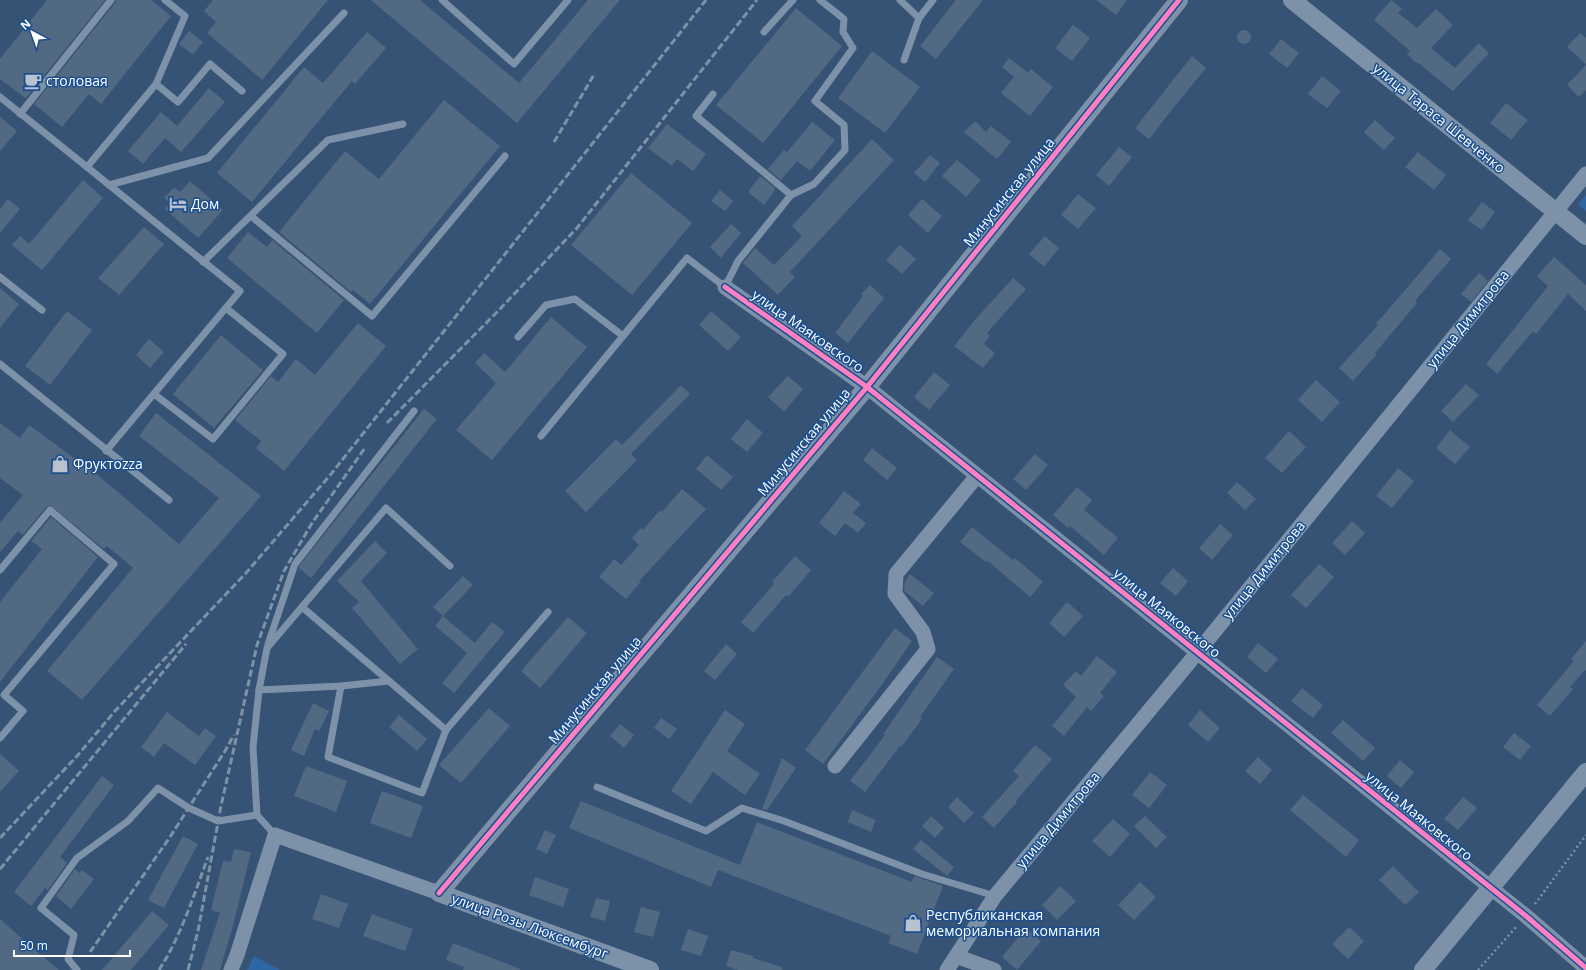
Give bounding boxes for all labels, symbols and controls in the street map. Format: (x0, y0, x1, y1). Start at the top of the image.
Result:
north arrow (12, 12, 52, 52)
text: N (17, 15, 33, 33)
street label: улица Тараса Шевченко (1369, 58, 1510, 177)
cafe icon: столовая (23, 71, 43, 91)
place label: столовая (46, 71, 108, 90)
street label: Минусинская улица (959, 133, 1059, 250)
hotel icon: Дом (168, 194, 188, 214)
place label: Дом (191, 194, 219, 213)
street label: улица Димитрова (1422, 266, 1513, 372)
street label: улица Маяковского (748, 285, 868, 376)
street label: Минусинская улица (753, 384, 854, 500)
shop icon: Фруктоzzа (50, 454, 70, 474)
place label: Фруктоzzа (73, 454, 143, 473)
street label: улица Димитрова (1218, 517, 1309, 623)
street label: улица Маяковского (1110, 563, 1225, 662)
street label: Минусинская улица (544, 632, 645, 748)
street label: улица Маяковского (1362, 766, 1477, 865)
street label: улица Димитрова (1011, 767, 1104, 872)
street label: улица Розы Люксембург (449, 888, 611, 963)
place label: Республиканская мемориальная компания (926, 905, 1100, 940)
shop icon: Республиканская мемориальная компания (903, 913, 923, 933)
scale bar (14, 932, 130, 958)
text: 50 m (20, 937, 48, 954)

